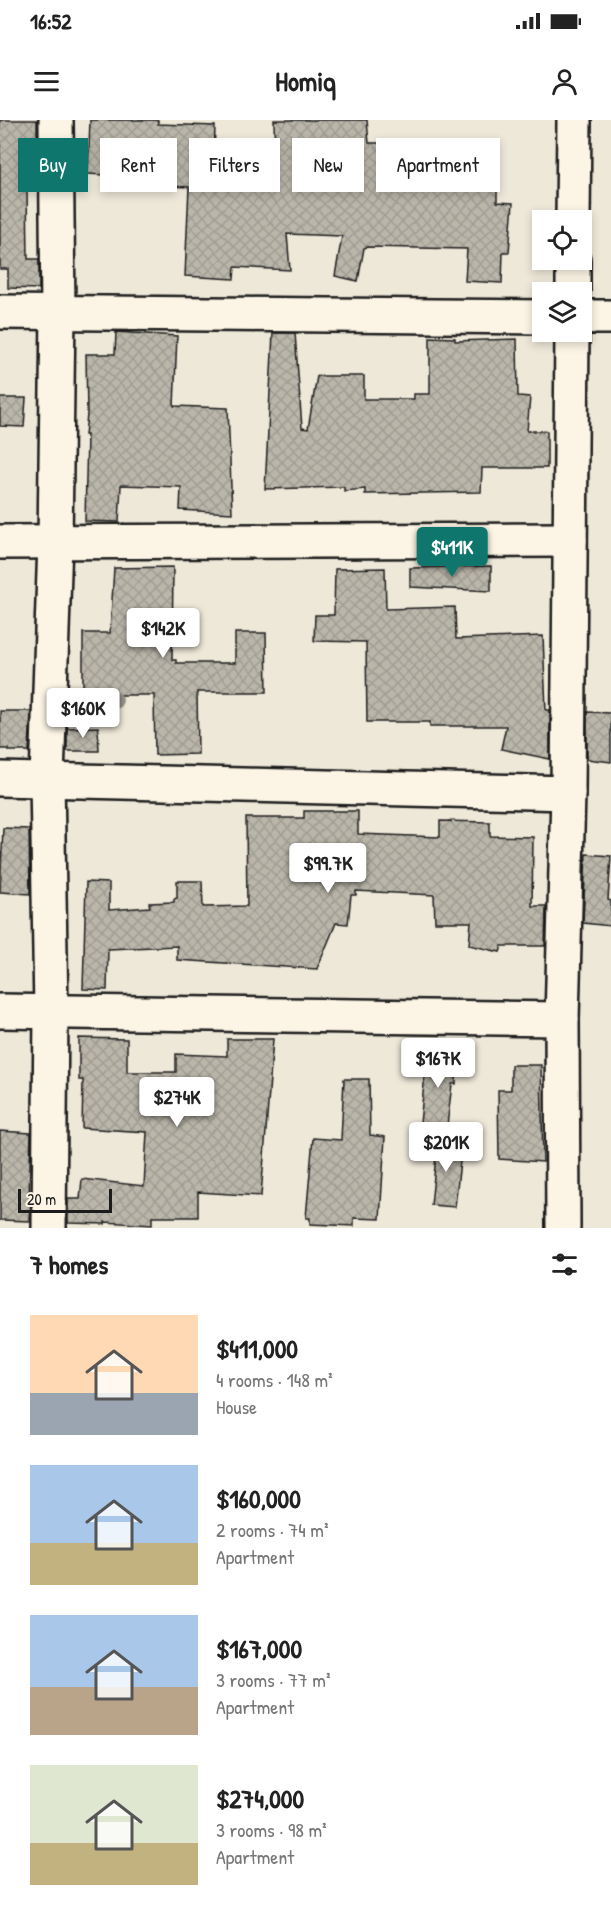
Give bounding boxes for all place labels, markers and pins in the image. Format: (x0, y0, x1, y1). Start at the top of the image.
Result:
pin: $411K (410, 527, 494, 578)
pin: $142K (121, 608, 205, 659)
pin: $160K (41, 688, 125, 739)
pin: $99.7K (279, 843, 377, 894)
pin: $167K (396, 1038, 480, 1089)
pin: $274K (135, 1077, 219, 1128)
pin: $201K (404, 1122, 488, 1173)

